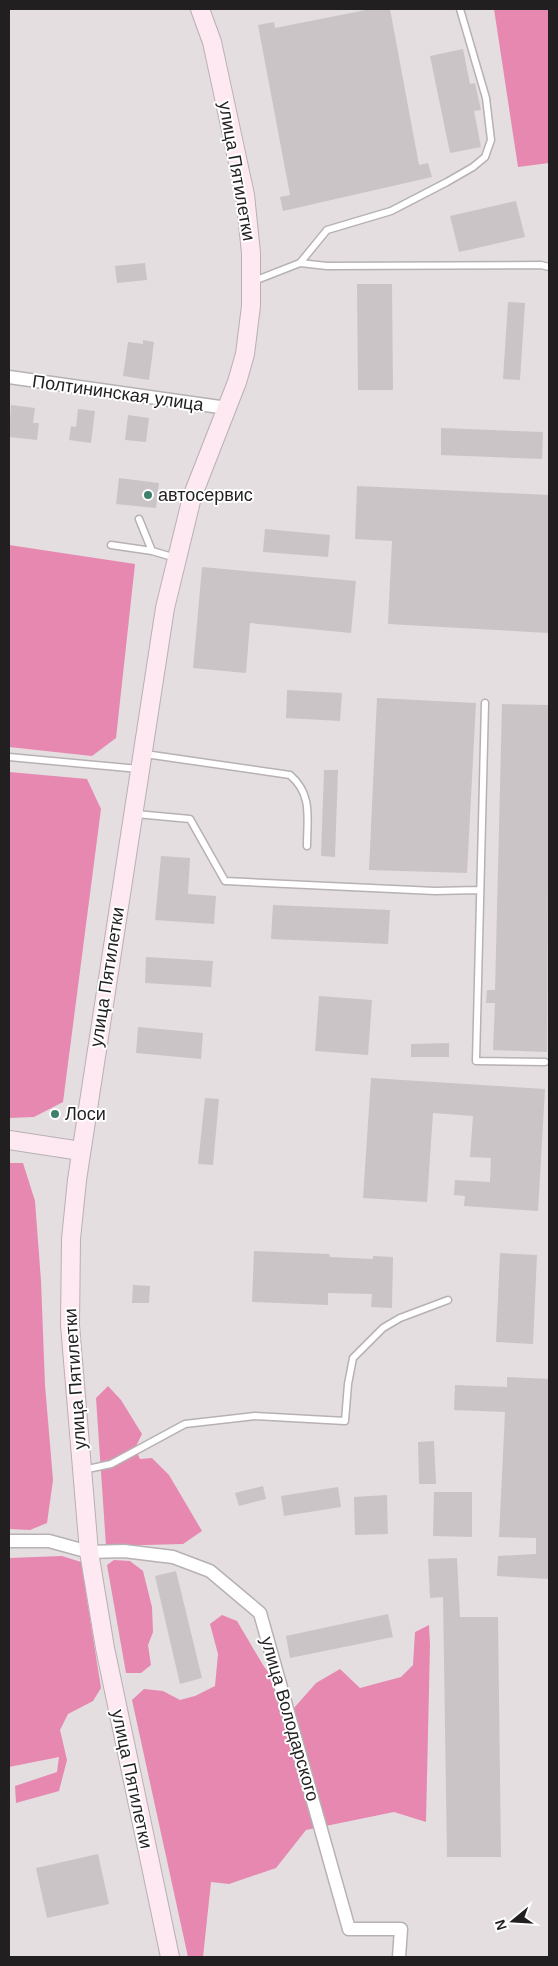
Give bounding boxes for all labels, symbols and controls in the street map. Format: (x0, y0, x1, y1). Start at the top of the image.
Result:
street label: улица Пятилетки (215, 100, 259, 242)
street label: Полтининская улица (31, 371, 206, 415)
place label: автосервис (158, 485, 253, 505)
marker: автосервис (142, 489, 154, 501)
street label: улица Пятилетки (86, 906, 128, 1048)
place label: Лоси (65, 1104, 106, 1124)
marker: Лоси (49, 1108, 61, 1120)
street label: улица Пятилетки (60, 1308, 90, 1450)
street label: улица Володарского (257, 1634, 323, 1804)
street label: улица Пятилетки (108, 1708, 156, 1850)
north arrow (488, 1896, 538, 1946)
text: N (491, 1918, 510, 1932)

